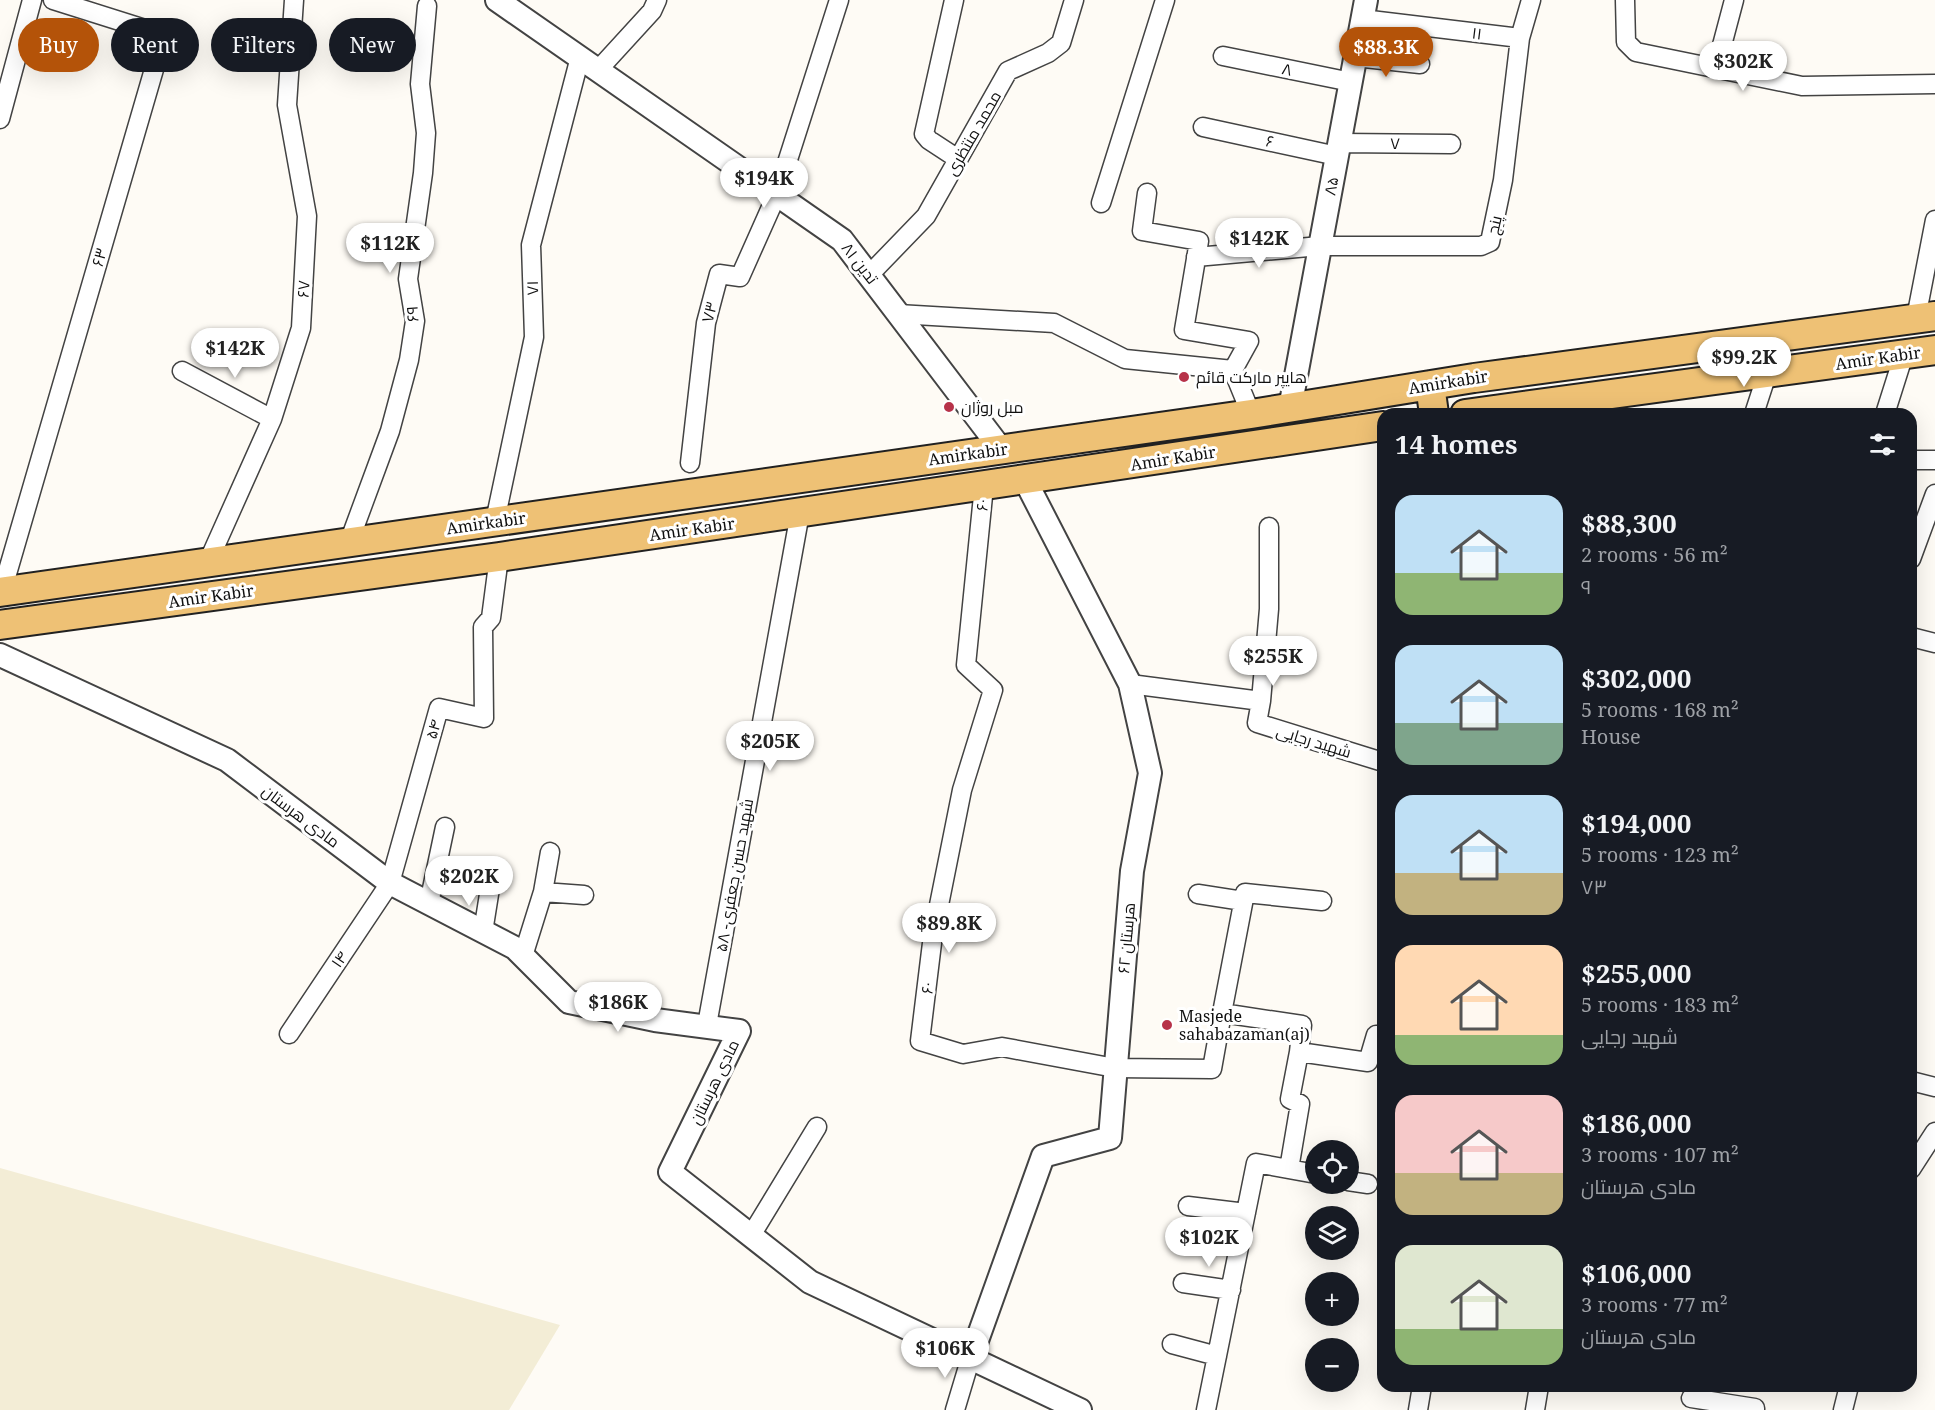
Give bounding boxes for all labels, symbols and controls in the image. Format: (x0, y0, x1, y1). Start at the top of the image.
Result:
chip: Buy (18, 18, 99, 72)
chip: Rent (111, 18, 199, 72)
chip: Filters (211, 18, 317, 72)
chip: New (329, 18, 416, 72)
street label: ۱۱ (1471, 21, 1483, 45)
pin: $88.3K (1337, 27, 1435, 78)
text: $88.3K (1353, 33, 1419, 60)
pin: $302K (1701, 41, 1785, 92)
text: $302K (1713, 47, 1773, 74)
street label: ۸ (1280, 57, 1294, 81)
street label: محمد منتظری (940, 87, 1006, 179)
street label: ۶ (1264, 129, 1276, 153)
street label: ۷ (1390, 132, 1400, 154)
pin: $194K (722, 158, 806, 209)
text: $194K (734, 164, 794, 191)
street label: ۸۵ (1318, 175, 1344, 197)
street label: پنج (1481, 213, 1508, 237)
pin: $142K (1217, 218, 1301, 269)
pin: $112K (348, 223, 432, 274)
text: $142K (1229, 224, 1289, 251)
text: $112K (360, 229, 420, 256)
street label: تدین ۸۱ (837, 238, 884, 289)
street label: ۶۳ (86, 245, 112, 269)
street label: ۶۷ (292, 280, 314, 298)
street label: ۷۱ (521, 280, 543, 296)
street label: ۷۳ (696, 299, 722, 325)
street label: ۶۹ (400, 305, 424, 323)
pin: $142K (193, 328, 277, 379)
text: $142K (205, 334, 265, 361)
pin: $99.2K (1695, 337, 1793, 388)
street label: Amir Kabir (1834, 341, 1923, 375)
text: $99.2K (1711, 343, 1777, 370)
street label: Amirkabir (1407, 365, 1490, 399)
place label: هایپر مارکت قائم (1196, 366, 1307, 389)
marker: هایپر مارکت قائم (1177, 370, 1191, 384)
place label: مبل روژان (961, 396, 1023, 418)
marker: مبل روژان (942, 400, 956, 414)
text: 14 homes (1395, 426, 1517, 462)
icon: filters (1866, 428, 1899, 461)
street label: Amirkabir (927, 437, 1010, 470)
street label: Amir Kabir (1129, 440, 1218, 476)
street label: ۶۰ (970, 498, 994, 512)
text: $88,300 (1581, 505, 1677, 541)
street label: Amirkabir (445, 506, 528, 539)
street label: Amir Kabir (648, 512, 737, 546)
icon: home (1443, 519, 1515, 591)
text: 2 rooms · 56 m² (1581, 541, 1728, 568)
text: ۹ (1581, 573, 1591, 600)
street label: Amir Kabir (167, 579, 256, 613)
pin: $255K (1231, 636, 1315, 687)
text: $255K (1243, 642, 1303, 669)
text: $302,000 (1581, 660, 1691, 696)
icon: home (1443, 669, 1515, 741)
text: 5 rooms · 168 m² (1581, 696, 1739, 723)
street label: ۵۴ (420, 717, 446, 741)
street label: شهید رجایی (1274, 719, 1354, 763)
pin: $205K (728, 721, 812, 772)
text: House (1581, 723, 1641, 750)
text: $205K (740, 727, 800, 754)
street label: مادی هرستان (258, 780, 344, 852)
street label: شهید حسن جعفری- ۵۸ (710, 797, 758, 953)
text: $194,000 (1581, 805, 1691, 841)
icon: home (1443, 819, 1515, 891)
text: 5 rooms · 123 m² (1581, 841, 1739, 868)
pin: $202K (427, 856, 511, 907)
text: $202K (439, 862, 499, 889)
text: ۷۳ (1581, 873, 1607, 900)
street label: هرستان ۶۲ (1112, 902, 1140, 974)
pin: $89.8K (900, 903, 998, 954)
text: $89.8K (916, 909, 982, 936)
street label: ۱۴ (326, 946, 352, 972)
text: $255,000 (1581, 955, 1691, 991)
icon: home (1443, 969, 1515, 1041)
street label: ۶۰ (915, 981, 939, 995)
pin: $186K (576, 982, 660, 1033)
text: $186K (588, 988, 648, 1015)
text: 5 rooms · 183 m² (1581, 991, 1739, 1018)
place label: Masjede sahabazaman(aj) (1179, 1005, 1310, 1045)
marker: Masjede sahabazaman(aj) (1160, 1018, 1174, 1032)
text: شهید رجایی (1581, 1023, 1678, 1050)
street label: مادی هرستان (684, 1036, 744, 1128)
text: $186,000 (1581, 1105, 1691, 1141)
icon: home (1443, 1119, 1515, 1191)
map controls (1305, 1140, 1359, 1392)
button: locate (1305, 1140, 1359, 1194)
text: 3 rooms · 107 m² (1581, 1141, 1739, 1168)
text: مادی هرستان (1581, 1173, 1696, 1200)
button: layers (1305, 1206, 1359, 1260)
pin: $102K (1167, 1217, 1251, 1268)
text: $102K (1179, 1223, 1239, 1250)
text: $106,000 (1581, 1255, 1691, 1291)
icon: home (1443, 1269, 1515, 1341)
button: + (1305, 1272, 1359, 1326)
text: 3 rooms · 77 m² (1581, 1291, 1728, 1318)
text: مادی هرستان (1581, 1323, 1696, 1350)
pin: $106K (903, 1328, 987, 1379)
text: $106K (915, 1334, 975, 1361)
button: − (1305, 1338, 1359, 1392)

